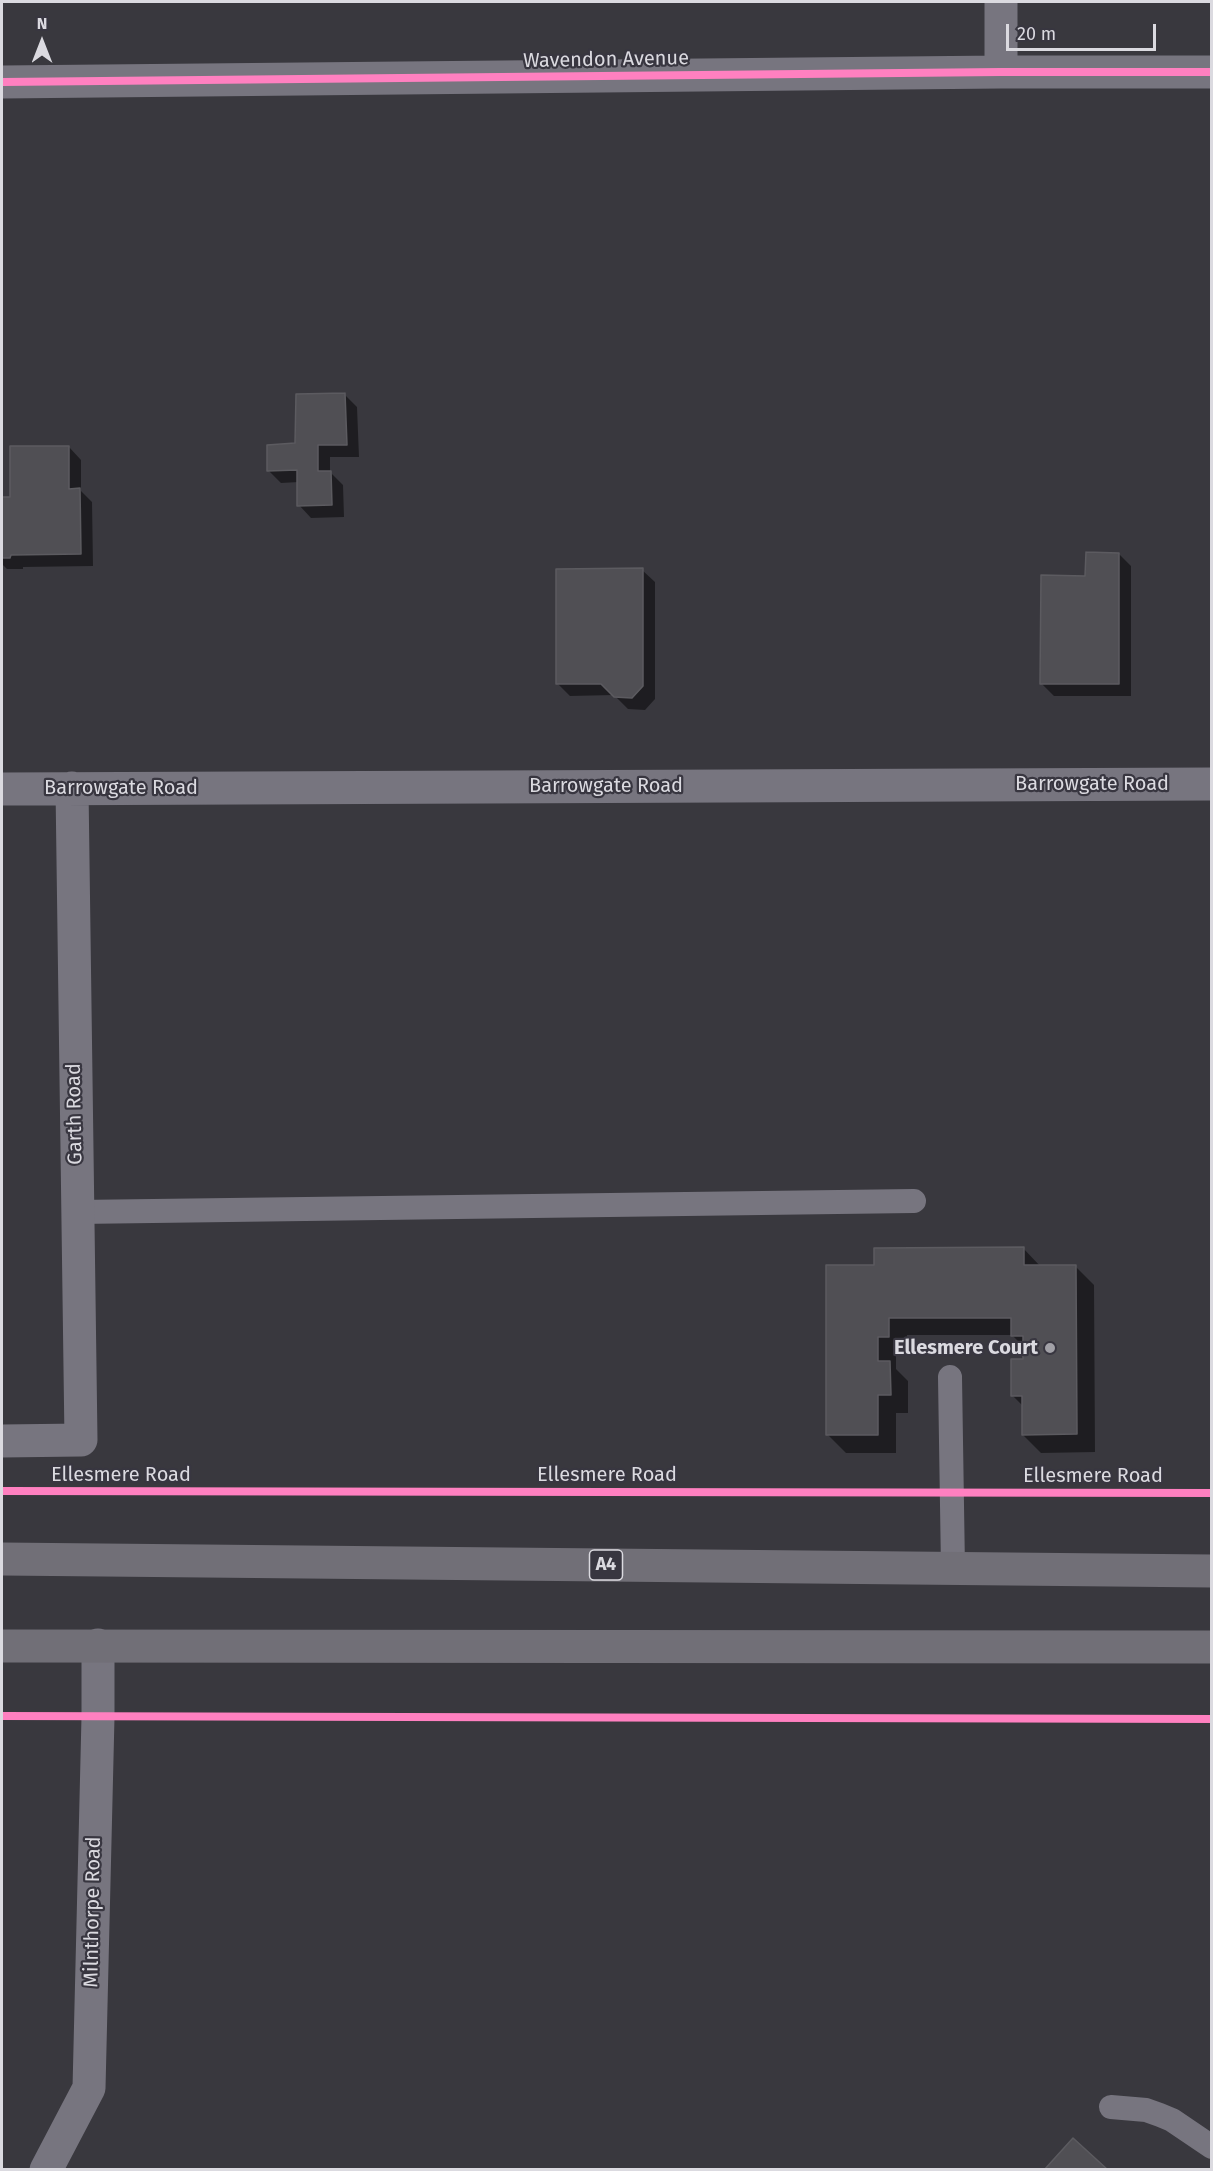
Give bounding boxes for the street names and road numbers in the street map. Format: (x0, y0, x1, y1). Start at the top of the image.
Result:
street label: Wavendon Avenue (523, 47, 689, 73)
street label: Barrowgate Road (1015, 772, 1169, 796)
street label: Barrowgate Road (529, 774, 683, 798)
street label: Barrowgate Road (44, 776, 198, 800)
street label: Garth Road (62, 1063, 88, 1165)
street label: Ellesmere Road (51, 1463, 191, 1487)
street label: Ellesmere Road (537, 1463, 677, 1487)
street label: Ellesmere Road (1023, 1464, 1163, 1488)
road number: A4 (590, 1550, 622, 1580)
street label: Milnthorpe Road (80, 1836, 106, 1988)

